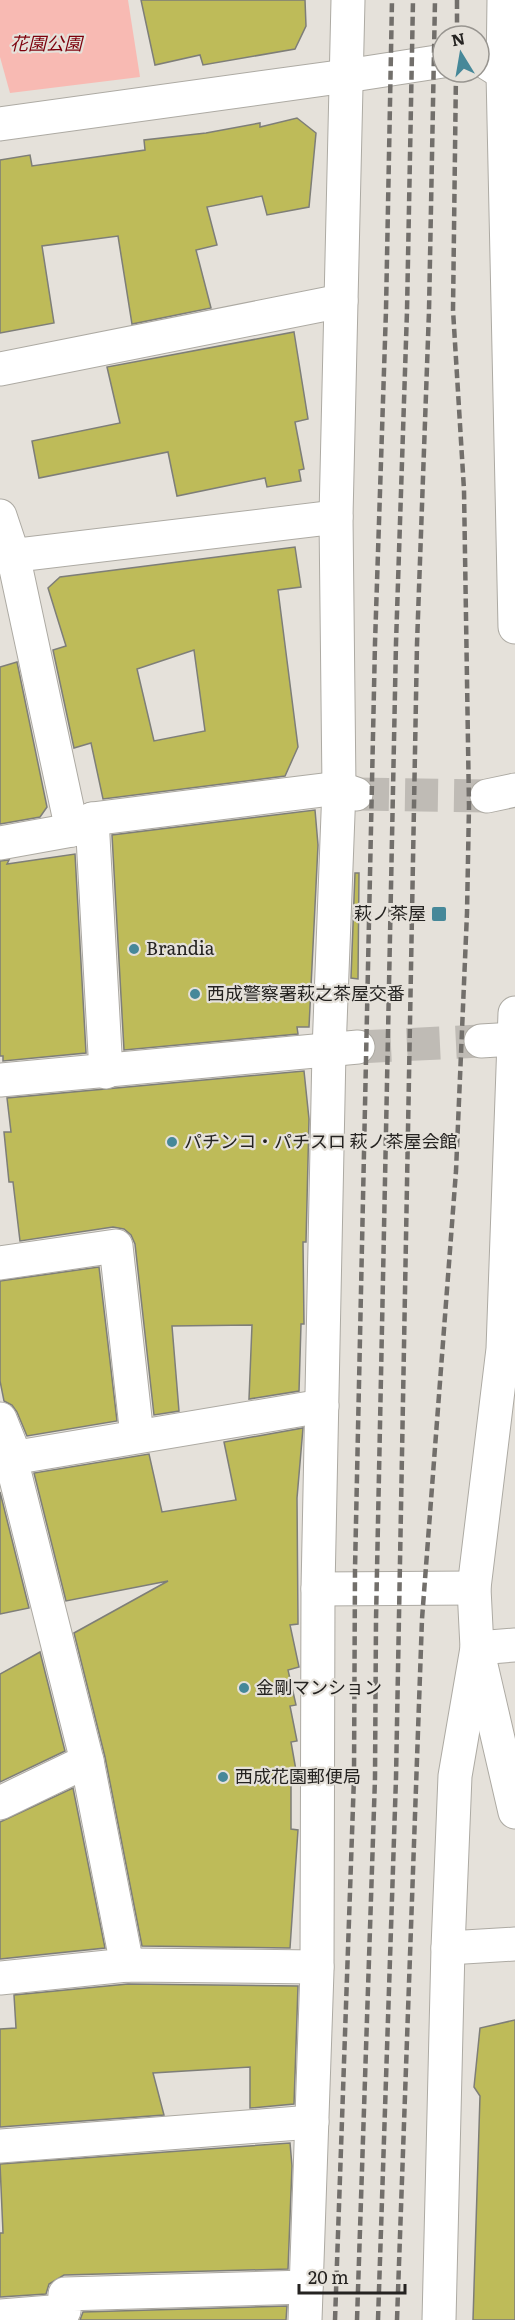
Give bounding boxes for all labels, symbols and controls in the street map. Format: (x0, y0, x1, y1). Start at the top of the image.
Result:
north arrow (431, 24, 491, 84)
text: N (449, 25, 467, 51)
park label: 花園公園 (10, 29, 85, 56)
place label: 萩ノ茶屋 (354, 899, 426, 926)
marker: 萩ノ茶屋 (430, 905, 448, 923)
place label: Brandia (146, 934, 215, 961)
marker: Brandia (127, 942, 141, 956)
place label: 西成警察署萩之茶屋交番 (207, 979, 405, 1006)
marker: 西成警察署萩之茶屋交番 (188, 987, 202, 1001)
place label: パチンコ・パチスロ 萩ノ茶屋会館 (184, 1127, 458, 1154)
marker: パチンコ・パチスロ 萩ノ茶屋会館 (165, 1135, 179, 1149)
place label: 金剛マンション (256, 1673, 382, 1700)
marker: 金剛マンション (237, 1681, 251, 1695)
place label: 西成花園郵便局 (235, 1762, 361, 1789)
marker: 西成花園郵便局 (216, 1770, 230, 1784)
scale bar (299, 2257, 406, 2295)
text: 20 m (308, 2263, 349, 2290)

